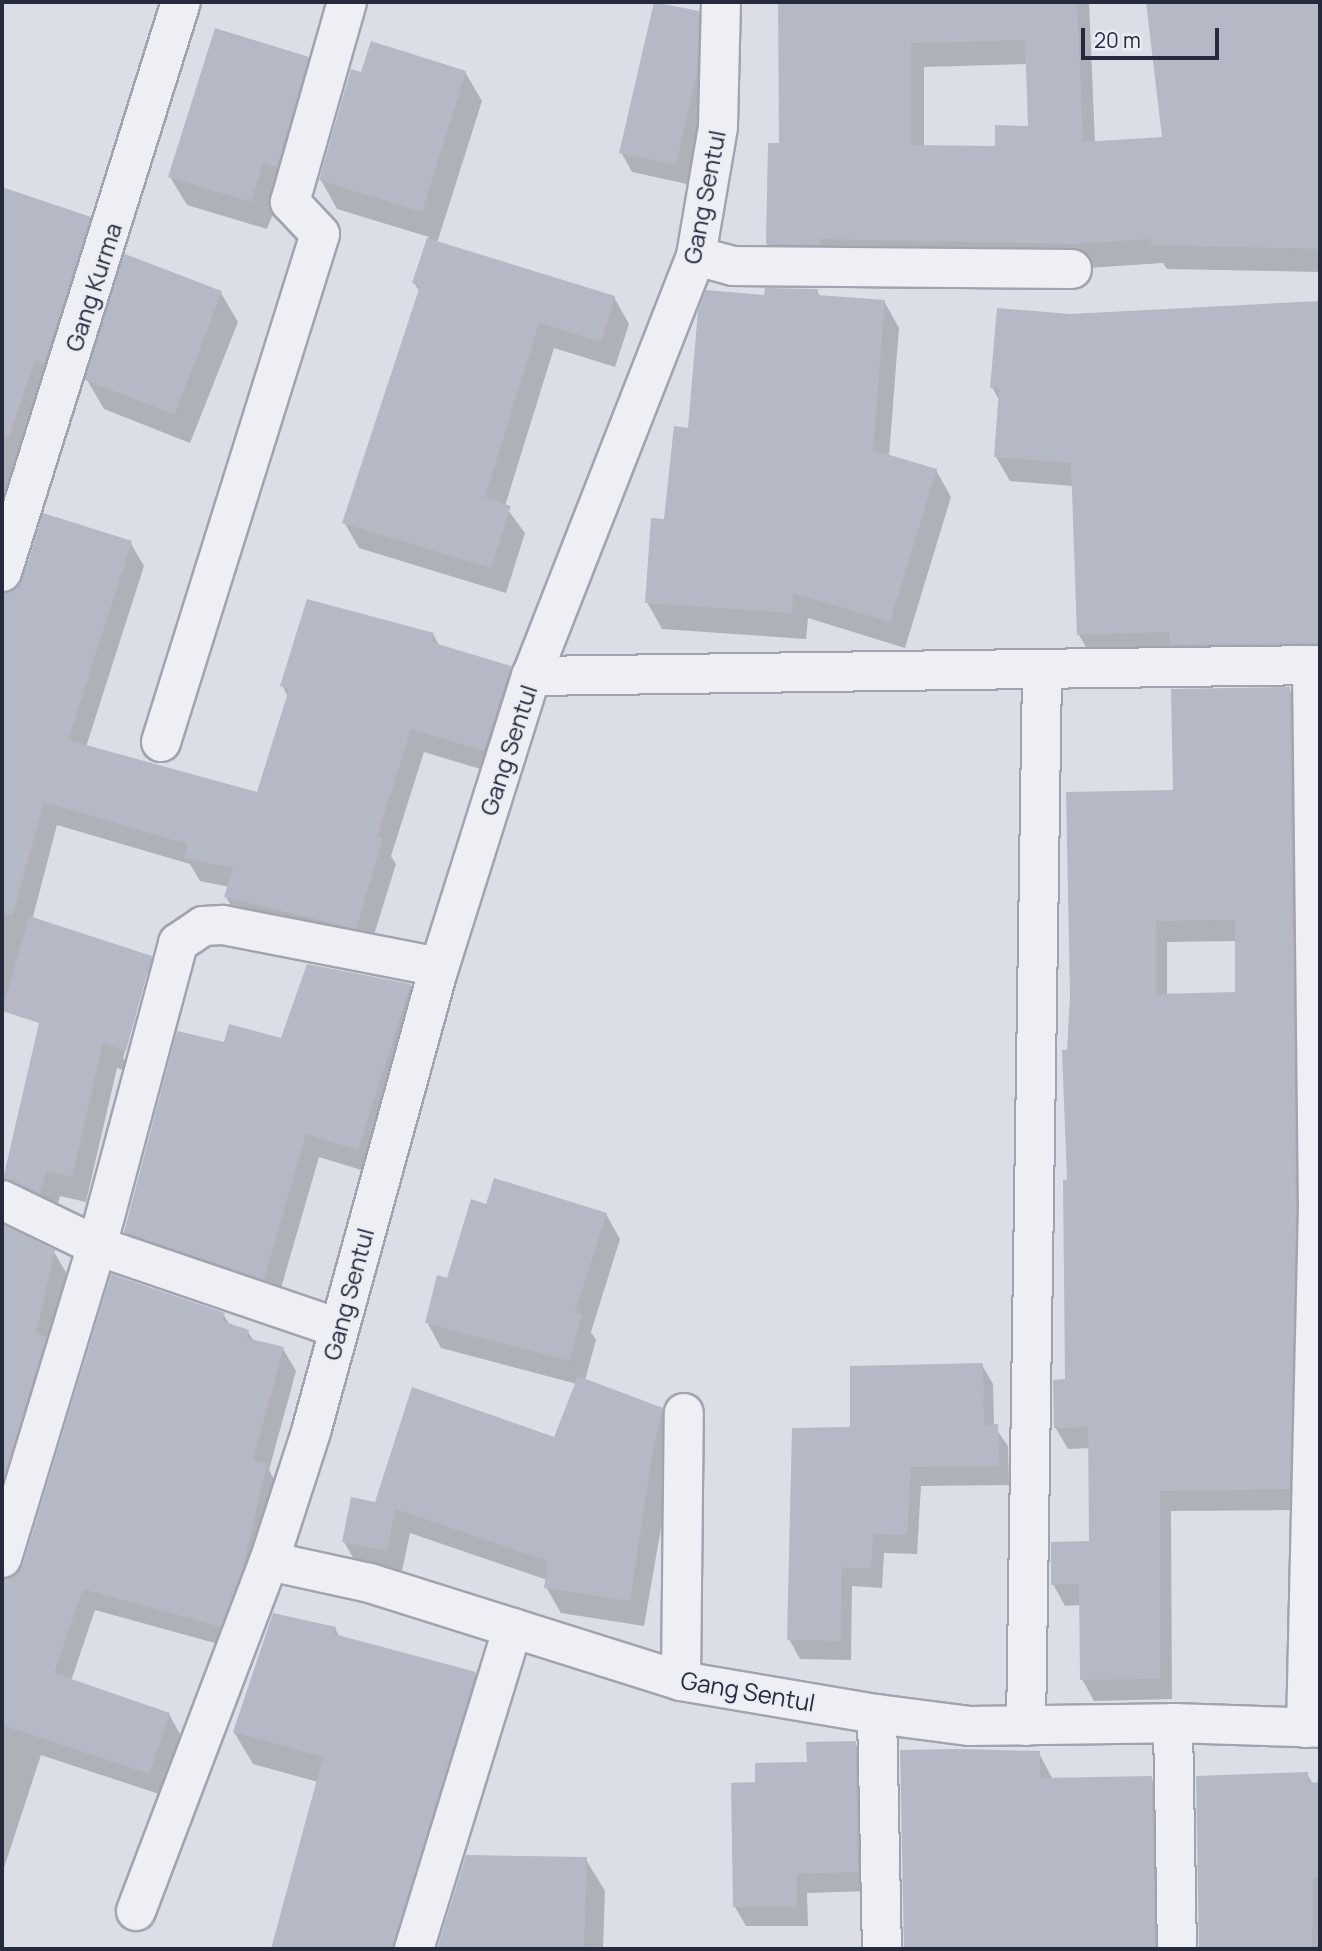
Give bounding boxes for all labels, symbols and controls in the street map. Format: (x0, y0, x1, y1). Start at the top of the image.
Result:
scale bar (1084, 14, 1222, 58)
text: 20 m (1094, 26, 1141, 54)
street label: Gang Sentul (677, 128, 731, 266)
street label: Gang Kurma (59, 219, 127, 355)
street label: Gang Sentul (473, 681, 543, 819)
street label: Gang Sentul (317, 1225, 379, 1363)
street label: Gang Sentul (679, 1665, 817, 1717)

